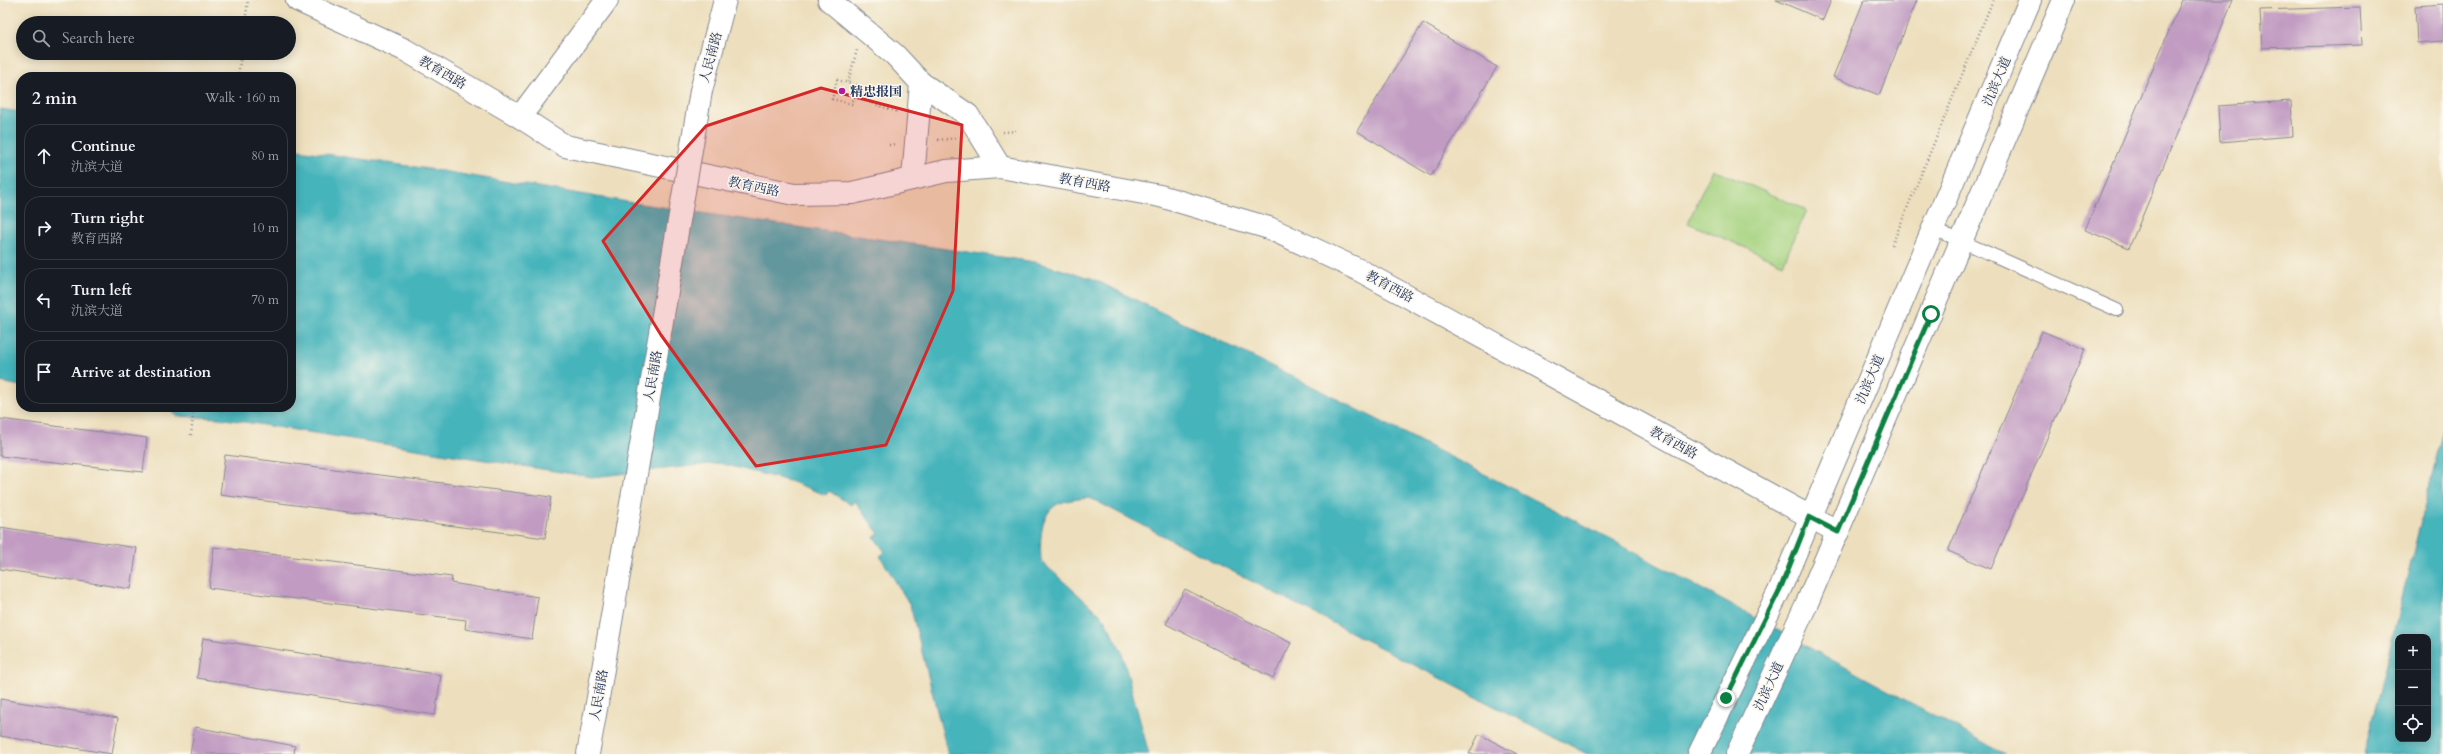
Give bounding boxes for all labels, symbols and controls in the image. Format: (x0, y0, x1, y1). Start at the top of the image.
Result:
search box (16, 16, 296, 60)
icon: search (30, 27, 52, 49)
text: Search here (62, 28, 135, 48)
street label: 人民南路 (696, 30, 726, 85)
street label: 教育西路 (415, 52, 470, 94)
street label: 氿滨大道 (1978, 54, 2015, 109)
place label: 精忠报国 (850, 83, 902, 101)
marker: 精忠报国 (837, 86, 847, 96)
text: 2 min (32, 87, 77, 110)
text: Walk · 160 m (205, 89, 280, 107)
text: Continue (71, 136, 136, 156)
icon: ahead (33, 145, 55, 167)
text: 80 m (251, 147, 279, 165)
text: 氿滨大道 (71, 158, 123, 176)
street label: 教育西路 (1058, 170, 1112, 196)
street label: 教育西路 (726, 173, 781, 201)
text: Turn right (71, 208, 144, 228)
icon: right (33, 217, 55, 239)
text: 10 m (251, 219, 279, 237)
text: 教育西路 (71, 230, 123, 248)
street label: 教育西路 (1362, 267, 1417, 307)
text: Turn left (71, 280, 132, 300)
icon: left (33, 289, 55, 311)
text: 70 m (251, 291, 279, 309)
text: 氿滨大道 (71, 302, 123, 320)
route start (1922, 305, 1940, 323)
street label: 人民南路 (640, 349, 666, 403)
street label: 氿滨大道 (1851, 352, 1888, 407)
icon: arrive (33, 361, 55, 383)
text: Arrive at destination (71, 362, 211, 382)
street label: 教育西路 (1646, 422, 1701, 463)
map controls (2395, 634, 2431, 742)
button: + (2395, 634, 2431, 670)
street label: 氿滨大道 (1750, 659, 1788, 714)
street label: 人民南路 (586, 668, 612, 722)
button: − (2395, 670, 2431, 706)
route end (1717, 689, 1735, 707)
button: locate (2395, 706, 2431, 742)

